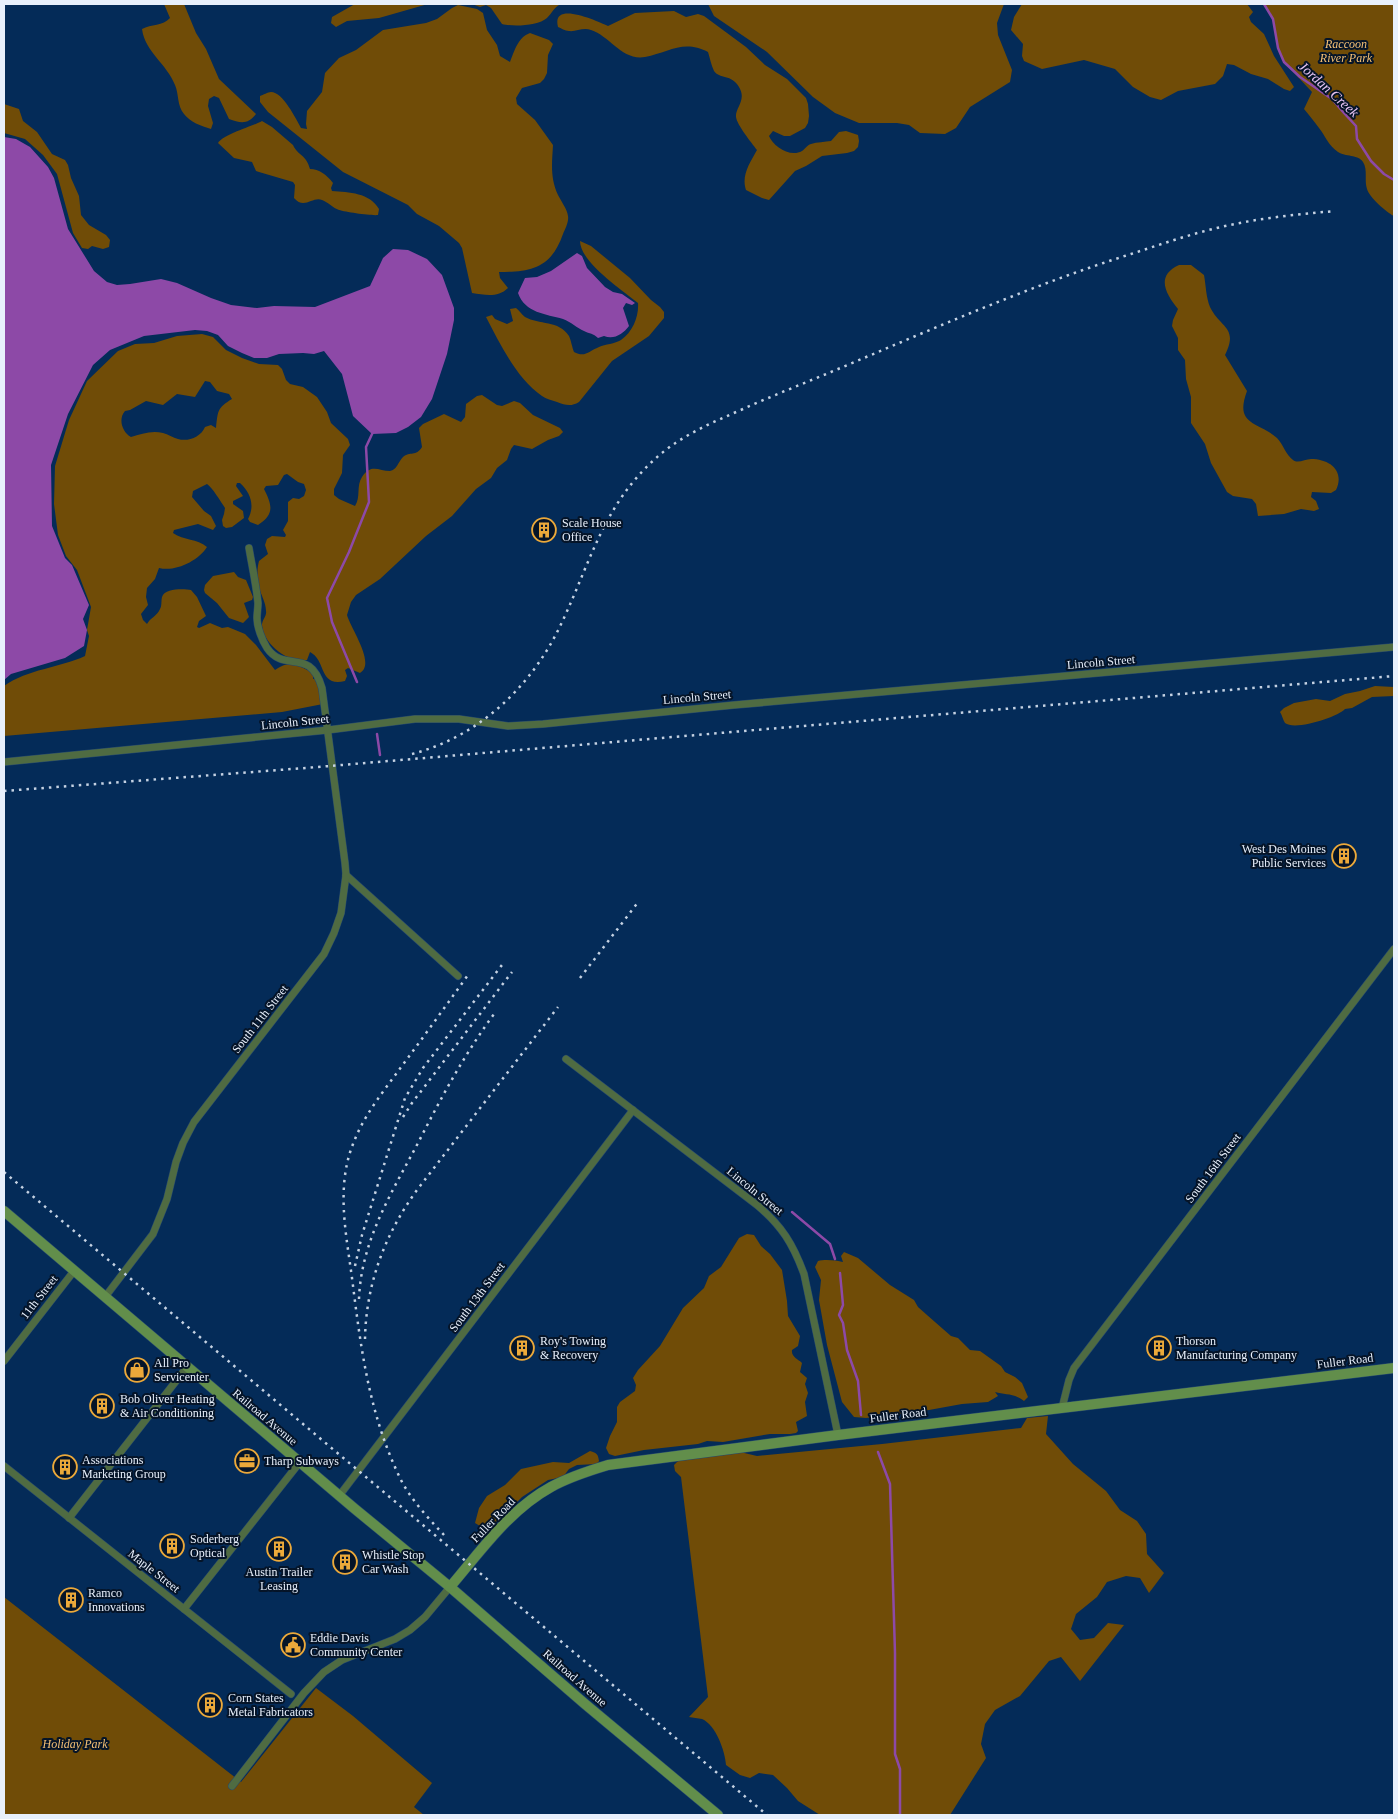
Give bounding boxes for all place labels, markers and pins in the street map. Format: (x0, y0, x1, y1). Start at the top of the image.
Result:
place label: Scale House Office (562, 516, 622, 544)
building icon: Scale House Office (531, 517, 557, 543)
place label: West Des Moines Public Services (1242, 842, 1326, 870)
building icon: West Des Moines Public Services (1331, 843, 1357, 869)
place label: Roy's Towing & Recovery (540, 1334, 606, 1362)
place label: Thorson Manufacturing Company (1176, 1334, 1297, 1362)
building icon: Roy's Towing & Recovery (509, 1335, 535, 1361)
building icon: Thorson Manufacturing Company (1146, 1335, 1172, 1361)
place label: All Pro Servicenter (154, 1356, 209, 1384)
shop icon: All Pro Servicenter (124, 1357, 150, 1383)
place label: Bob Oliver Heating & Air Conditioning (120, 1392, 215, 1420)
building icon: Bob Oliver Heating & Air Conditioning (89, 1393, 115, 1419)
office icon: Tharp Subways (234, 1448, 260, 1474)
place label: Associations Marketing Group (82, 1453, 166, 1481)
building icon: Associations Marketing Group (52, 1454, 78, 1480)
place label: Tharp Subways (264, 1454, 339, 1468)
place label: Soderberg Optical (190, 1532, 239, 1560)
building icon: Soderberg Optical (159, 1533, 185, 1559)
building icon: Austin Trailer Leasing (266, 1536, 292, 1562)
place label: Whistle Stop Car Wash (362, 1548, 424, 1576)
building icon: Whistle Stop Car Wash (332, 1549, 358, 1575)
place label: Austin Trailer Leasing (245, 1565, 313, 1593)
place label: Ramco Innovations (88, 1586, 145, 1614)
building icon: Ramco Innovations (58, 1587, 84, 1613)
place label: Eddie Davis Community Center (310, 1631, 402, 1659)
public building icon: Eddie Davis Community Center (280, 1632, 306, 1658)
place label: Corn States Metal Fabricators (228, 1691, 313, 1719)
building icon: Corn States Metal Fabricators (197, 1692, 223, 1718)

